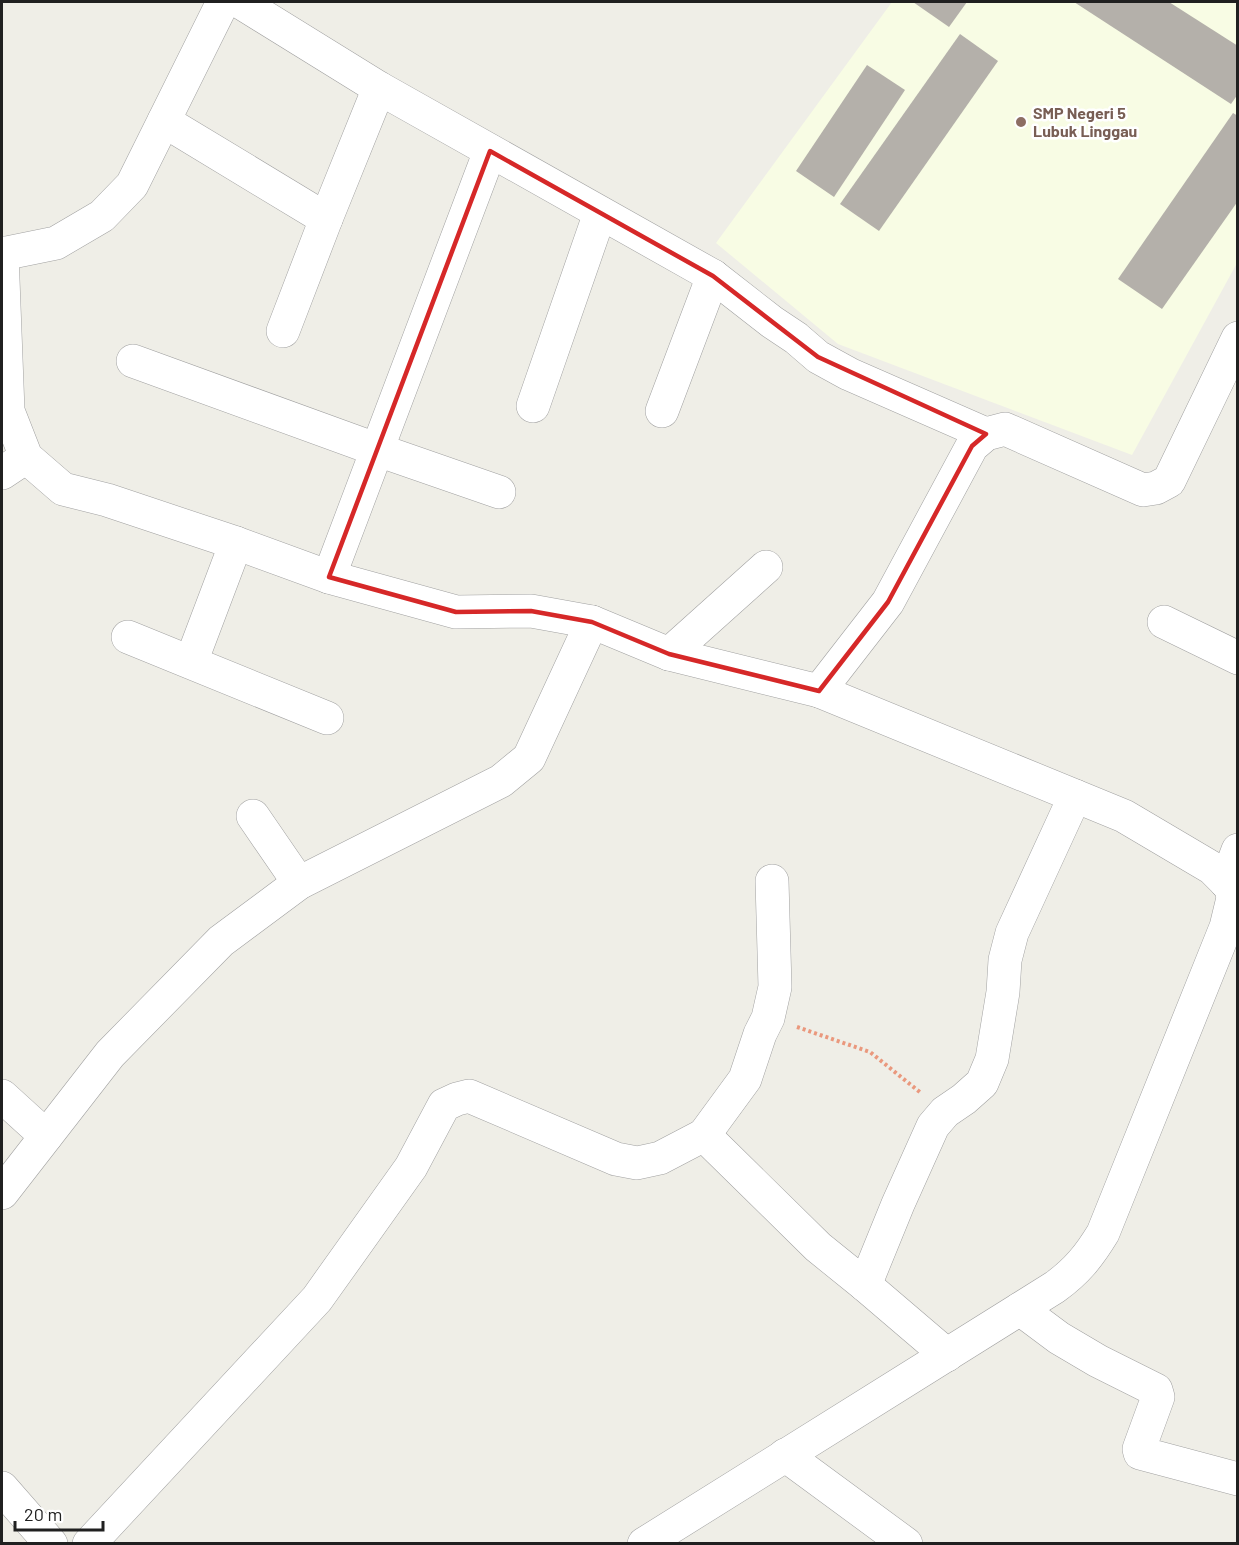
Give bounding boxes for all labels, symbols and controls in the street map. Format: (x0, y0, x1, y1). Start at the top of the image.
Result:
place label: SMP Negeri 5 Lubuk Linggau (1033, 103, 1137, 140)
marker: SMP Negeri 5 Lubuk Linggau (1014, 115, 1028, 129)
scale bar (15, 1494, 104, 1532)
text: 20 m (24, 1503, 62, 1525)

